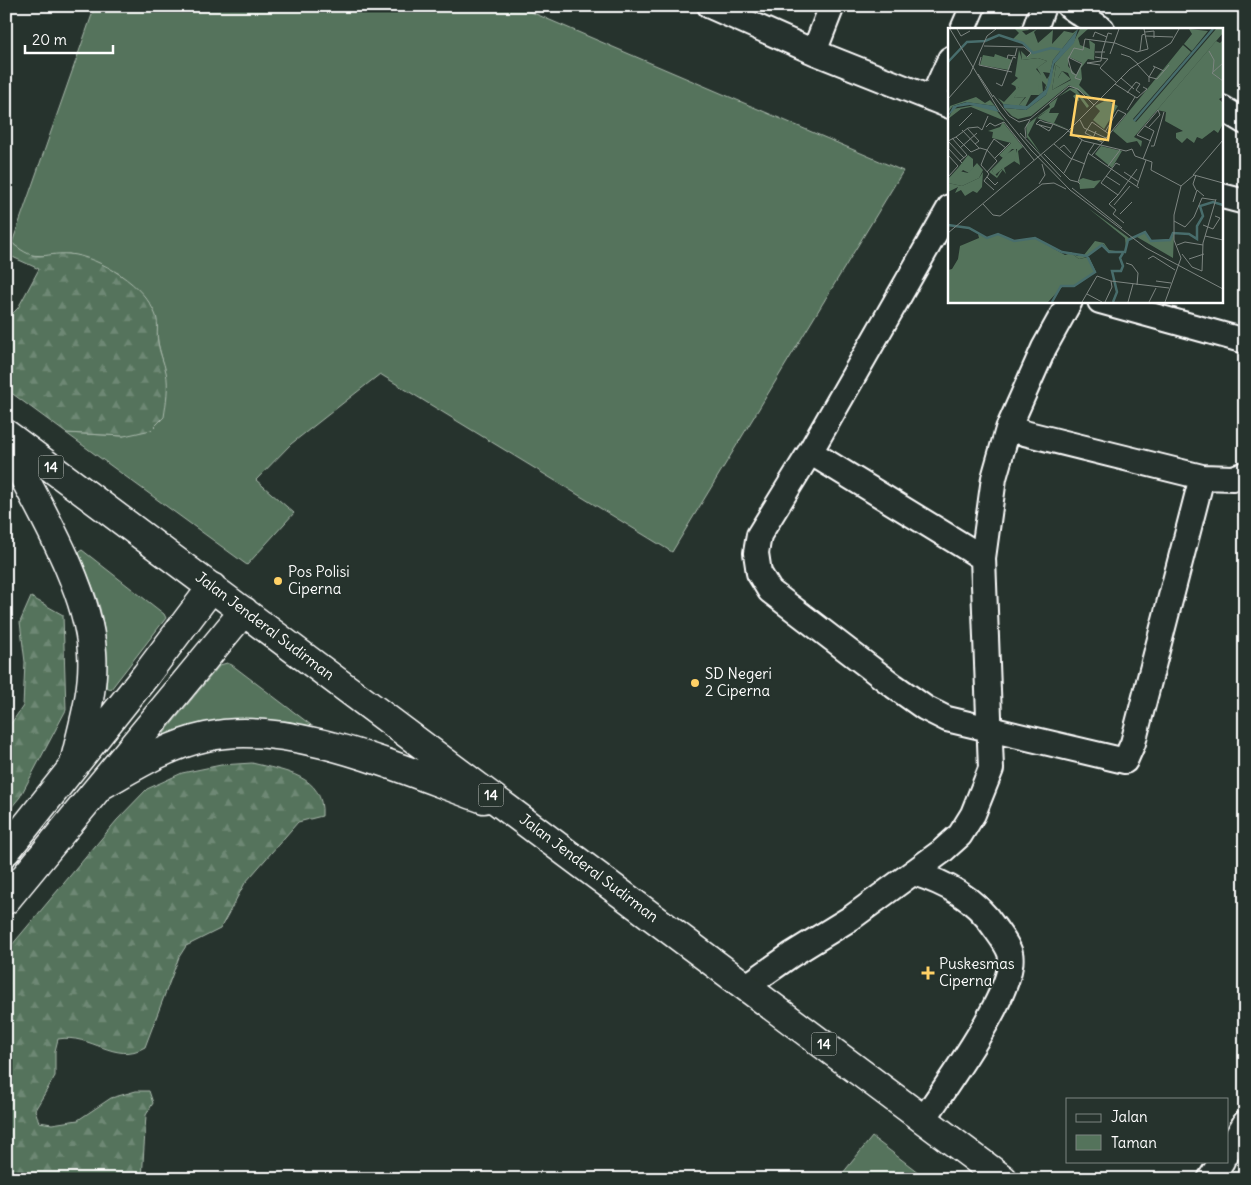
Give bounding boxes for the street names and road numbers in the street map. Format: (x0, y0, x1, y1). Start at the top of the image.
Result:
road number: 14 (38, 456, 64, 478)
street label: Jalan Jenderal Sudirman (192, 567, 339, 684)
road number: 14 (478, 784, 504, 806)
street label: Jalan Jenderal Sudirman (516, 809, 663, 926)
road number: 14 (812, 1032, 836, 1056)

